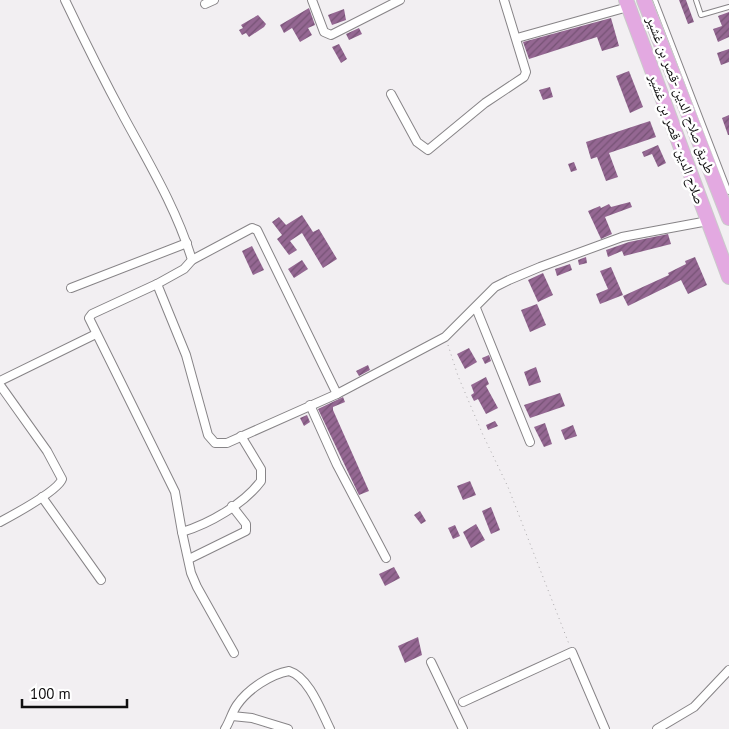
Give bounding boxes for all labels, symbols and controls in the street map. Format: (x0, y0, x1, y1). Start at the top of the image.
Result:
street label: طريق صلاح الدين -قصر بن غشير (641, 13, 719, 177)
street label: صلاح الدين - قصر بن غشير (644, 70, 709, 207)
scale bar (22, 676, 128, 708)
text: 100 m (30, 684, 71, 703)

